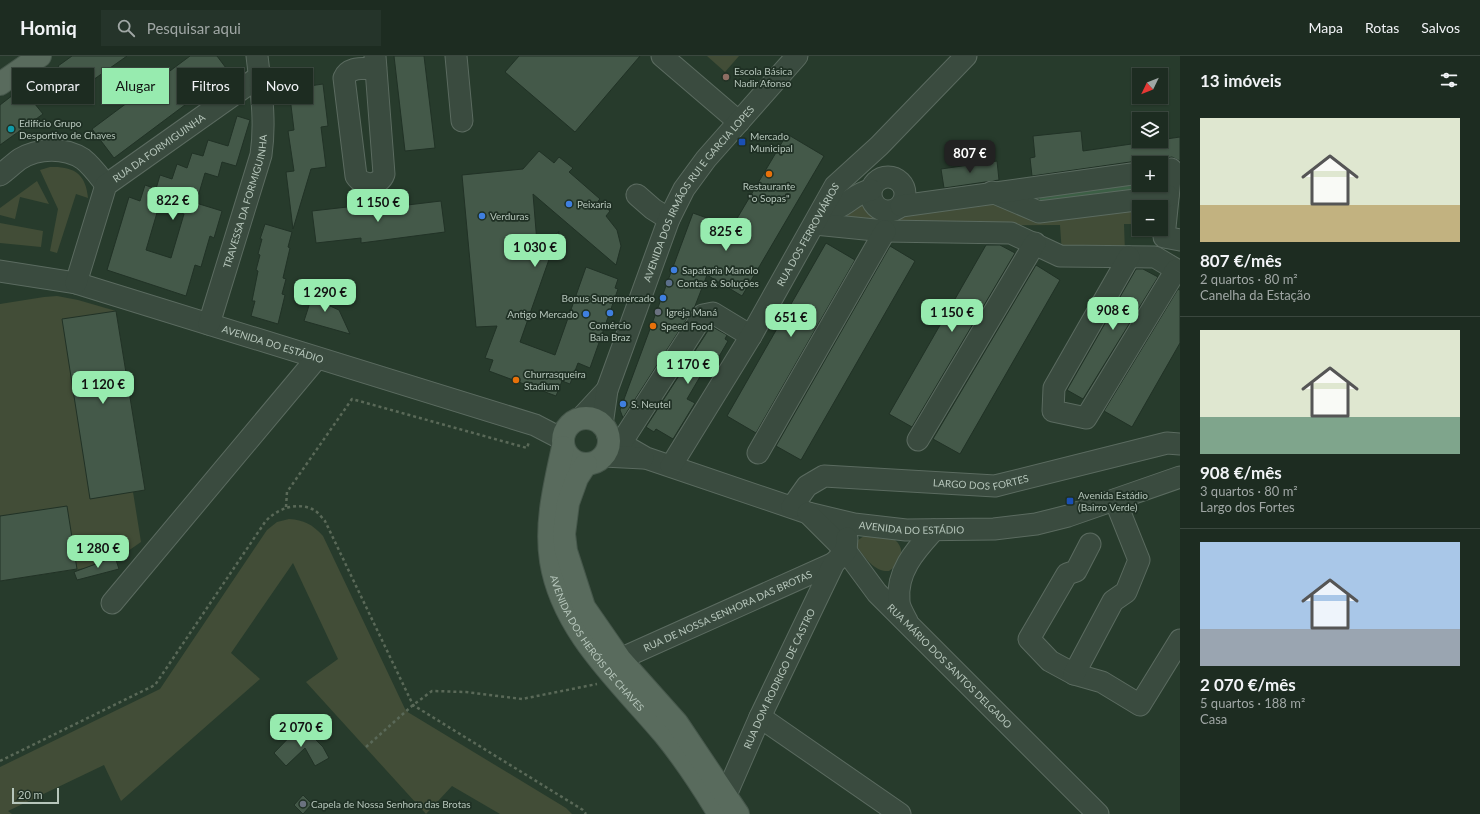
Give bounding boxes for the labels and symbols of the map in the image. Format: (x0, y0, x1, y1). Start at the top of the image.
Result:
place label: Escola Básica Nadir Afonso (734, 65, 792, 89)
north arrow (1132, 68, 1168, 104)
marker: Escola Básica Nadir Afonso (721, 72, 731, 82)
street label: AVENIDA DOS IRMÃOS RUI E GARCIA LOPES (641, 103, 756, 284)
street label: RUA DA FORMIGUINHA (110, 111, 207, 185)
place label: Edifício Grupo Desportivo de Chaves (19, 117, 116, 141)
marker: Edifício Grupo Desportivo de Chaves (6, 124, 16, 134)
place label: Mercado Municipal (750, 130, 793, 154)
street label: TRAVESSA DA FORMIGUINHA (221, 134, 269, 270)
marker: Mercado Municipal (737, 137, 747, 147)
pin: 807 € (942, 140, 998, 174)
marker: Restaurante "o Sopas" (764, 169, 774, 179)
place label: Restaurante "o Sopas" (743, 180, 795, 204)
street label: RUA DOS FERROVIÁRIOS (774, 180, 841, 288)
pin: 822 € (145, 187, 201, 221)
pin: 1 150 € (341, 189, 415, 223)
place label: Peixaria (577, 198, 611, 210)
marker: Peixaria (564, 199, 574, 209)
place label: Verduras (490, 210, 529, 222)
marker: Verduras (477, 211, 487, 221)
pin: 825 € (698, 218, 754, 252)
pin: 1 030 € (498, 234, 572, 268)
place label: Sapataria Manolo (682, 264, 759, 276)
marker: Sapataria Manolo (669, 265, 679, 275)
place label: Contas & Soluções (677, 277, 759, 289)
marker: Contas & Soluções (664, 278, 674, 288)
pin: 1 290 € (288, 279, 362, 313)
place label: Bonus Supermercado (562, 292, 655, 304)
marker: Bonus Supermercado (658, 293, 668, 303)
pin: 908 € (1085, 297, 1141, 331)
pin: 1 150 € (915, 299, 989, 333)
pin: 651 € (763, 304, 819, 338)
place label: Igreja Maná (666, 306, 717, 318)
marker: Igreja Maná (653, 307, 663, 317)
place label: Antigo Mercado (507, 308, 578, 320)
marker: Comércio Baia Braz (605, 308, 615, 318)
marker: Antigo Mercado (581, 309, 591, 319)
place label: Comércio Baia Braz (589, 319, 631, 343)
place label: Speed Food (661, 320, 713, 332)
marker: Speed Food (648, 321, 658, 331)
street label: AVENIDA DO ESTÁDIO (221, 323, 325, 365)
pin: 1 170 € (651, 351, 725, 385)
place label: Churrasqueira Stadium (524, 368, 586, 392)
pin: 1 120 € (66, 371, 140, 405)
marker: Churrasqueira Stadium (511, 375, 521, 385)
place label: S. Neutel (631, 398, 671, 410)
marker: S. Neutel (618, 399, 628, 409)
street label: LARGO DOS FORTES (933, 472, 1030, 492)
place label: Avenida Estádio (Bairro Verde) (1078, 489, 1148, 513)
marker: Avenida Estádio (Bairro Verde) (1065, 496, 1075, 506)
street label: AVENIDA DO ESTÁDIO (858, 519, 964, 536)
pin: 1 280 € (61, 535, 135, 569)
street label: RUA DE NOSSA SENHORA DAS BROTAS (641, 568, 814, 654)
street label: AVENIDA DOS HERÓIS DE CHAVES (548, 574, 647, 713)
street label: RUA MÁRIO DOS SANTOS DELGADO (885, 601, 1015, 731)
street label: RUA DOM RODRIGO DE CASTRO (741, 606, 817, 751)
pin: 2 070 € (264, 714, 338, 748)
scale bar (12, 786, 59, 805)
place label: Capela de Nossa Senhora das Brotas (311, 798, 471, 810)
marker: Capela de Nossa Senhora das Brotas (298, 799, 308, 809)

